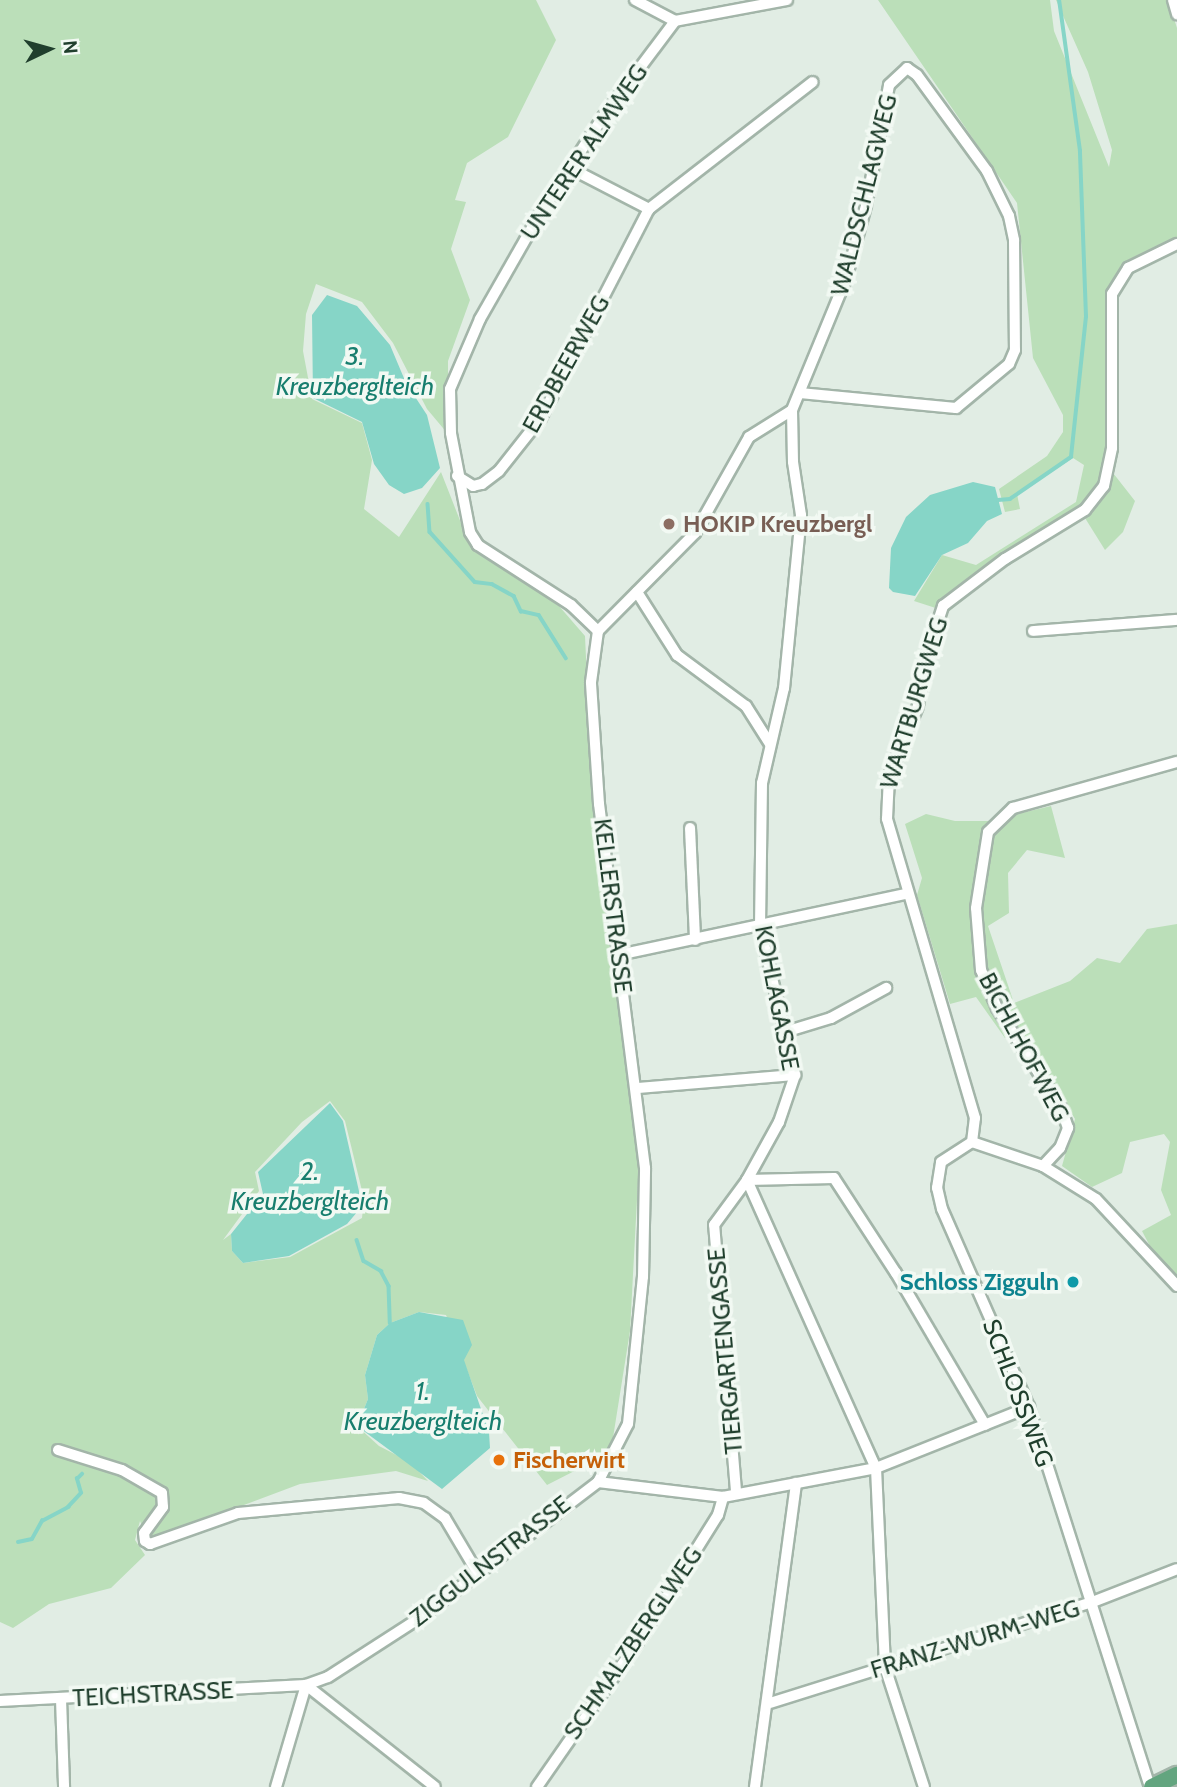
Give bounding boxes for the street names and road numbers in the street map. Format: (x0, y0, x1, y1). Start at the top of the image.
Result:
street label: UNTERER ALMWEG (515, 59, 653, 245)
street label: WALDSCHLAGWEG (825, 91, 903, 299)
street label: ERDBEERWEG (516, 290, 616, 438)
street label: WARTBURGWEG (874, 614, 954, 792)
street label: KELLERSTRASSE (588, 817, 638, 995)
street label: KOHLAGASSE (749, 923, 805, 1073)
street label: BICHLHOFWEG (973, 968, 1075, 1126)
street label: TIERGARTENGASSE (702, 1247, 748, 1455)
street label: SCHLOSSWEG (977, 1315, 1059, 1471)
street label: ZIGGULNSTRASSE (404, 1490, 576, 1632)
street label: SCHMALZBERGLWEG (558, 1541, 708, 1745)
street label: FRANZ-WURM-WEG (867, 1594, 1083, 1684)
street label: TEICHSTRASSE (72, 1675, 234, 1713)

